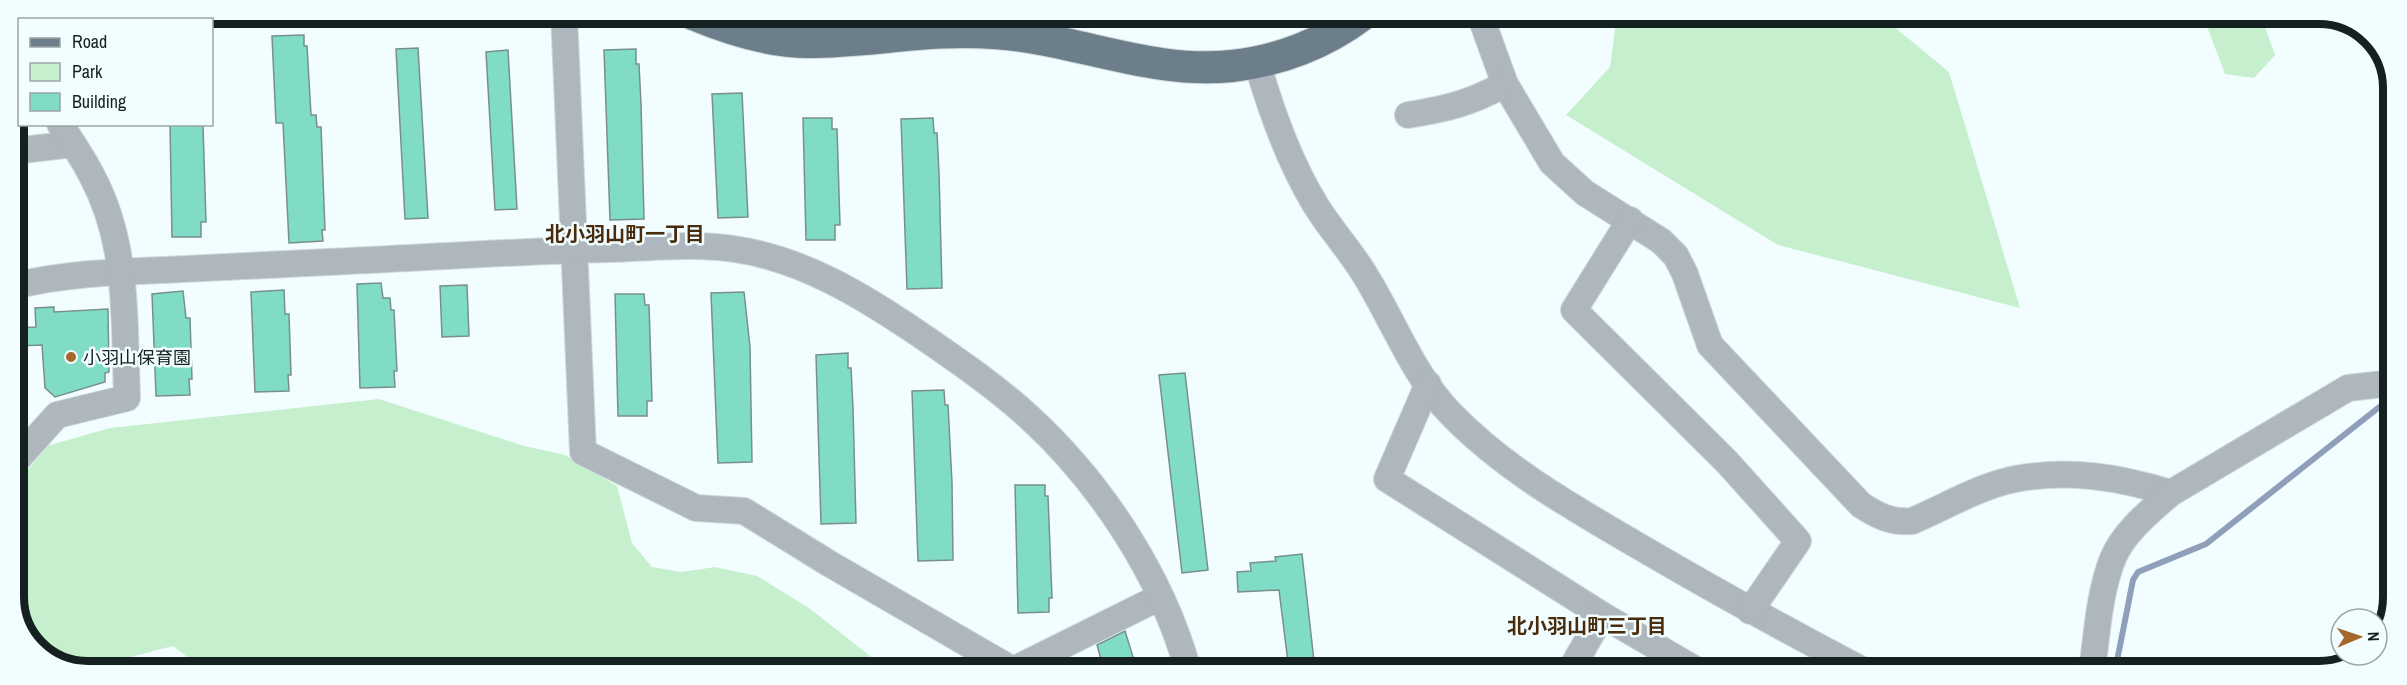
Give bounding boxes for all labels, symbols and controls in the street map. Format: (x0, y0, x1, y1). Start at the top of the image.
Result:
legend (18, 18, 213, 126)
text: Road (72, 29, 107, 54)
text: Park (72, 59, 103, 84)
text: Building (72, 89, 127, 114)
district label: 北小羽山町一丁目 (545, 220, 705, 247)
place label: 小羽山保育園 (83, 345, 191, 370)
marker: 小羽山保育園 (64, 350, 78, 364)
north arrow (2329, 607, 2389, 667)
district label: 北小羽山町三丁目 (1507, 612, 1667, 639)
text: N (2363, 631, 2385, 642)

